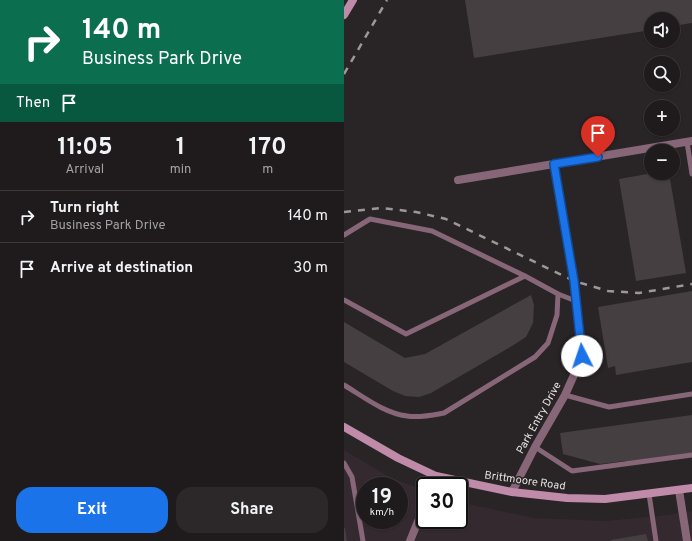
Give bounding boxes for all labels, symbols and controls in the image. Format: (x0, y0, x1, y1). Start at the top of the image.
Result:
map controls (644, 12, 680, 180)
button: sound (644, 12, 680, 48)
text: 140 m (82, 13, 161, 49)
icon: right (16, 16, 68, 68)
text: Business Park Drive (82, 48, 242, 71)
button: search (644, 56, 680, 92)
icon: arrive (58, 92, 80, 114)
text: Then (16, 94, 50, 113)
button: + (644, 100, 680, 136)
pin (581, 116, 615, 157)
icon: arrive (587, 122, 609, 144)
text: 11:05 (57, 133, 113, 163)
text: 1 (176, 133, 185, 163)
text: 170 (249, 133, 287, 163)
button: − (644, 144, 680, 180)
text: Arrival (66, 162, 104, 178)
text: min (170, 162, 191, 178)
text: m (262, 162, 273, 178)
text: Turn right (50, 199, 119, 218)
icon: right (16, 206, 38, 228)
text: 140 m (288, 207, 328, 226)
text: Business Park Drive (50, 218, 166, 234)
icon: arrive (16, 258, 38, 280)
text: Arrive at destination (50, 259, 193, 278)
text: 30 m (293, 259, 328, 278)
position arrow (561, 335, 603, 377)
street label: Park Entry Drive (513, 379, 565, 457)
street label: Brittmoore Road (484, 468, 566, 494)
speed limit sign: 30 (416, 477, 468, 529)
text: 19 (372, 485, 392, 511)
button: Exit (16, 487, 168, 533)
button: Share (176, 487, 328, 533)
text: km/h (370, 506, 394, 519)

